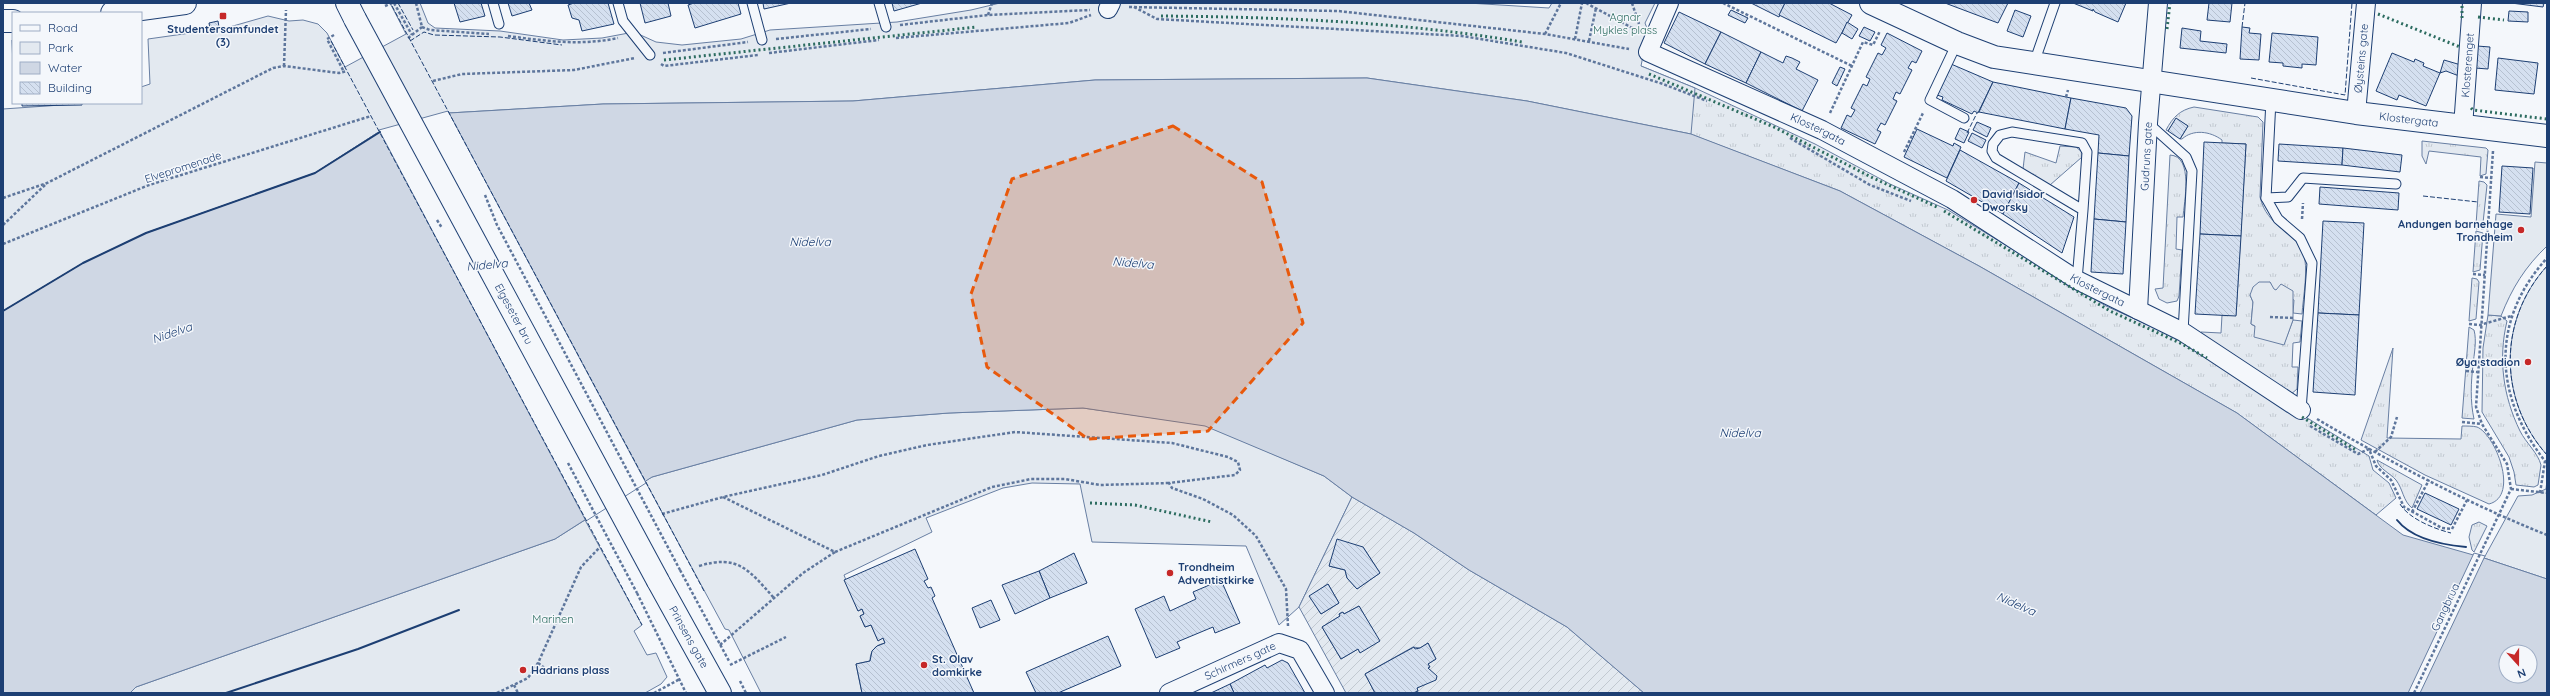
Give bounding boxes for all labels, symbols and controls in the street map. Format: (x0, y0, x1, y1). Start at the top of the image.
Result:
park label: Agnar Mykles plass (1593, 10, 1657, 37)
marker: Studentersamfundet (3) (218, 11, 228, 21)
legend (12, 12, 142, 104)
text: Road (48, 20, 78, 35)
place label: Studentersamfundet (3) (167, 22, 279, 49)
street label: Øysteins gate (2351, 23, 2371, 93)
street label: Klosterenget (2458, 32, 2477, 98)
text: Park (48, 40, 73, 55)
text: Water (48, 60, 83, 75)
text: Building (48, 80, 92, 95)
street label: Klostergata (2379, 109, 2439, 130)
street label: Klostergata (1788, 110, 1848, 148)
street label: Gudruns gate (2137, 121, 2155, 191)
street label: Elvepromenade (143, 148, 223, 186)
place label: David Isidor Dworsky (1982, 187, 2045, 214)
marker: David Isidor Dworsky (1969, 195, 1979, 205)
place label: Andungen barnehage Trondheim (2398, 217, 2514, 244)
marker: Andungen barnehage Trondheim (2516, 225, 2526, 235)
water label: Nidelva (789, 234, 831, 249)
water label: Nidelva (1112, 253, 1155, 272)
water label: Nidelva (466, 255, 509, 274)
street label: Klostergata (2067, 270, 2127, 309)
street label: Elgeseter bru (492, 281, 536, 347)
water label: Nidelva (150, 318, 195, 346)
place label: Øya stadion (2456, 355, 2520, 369)
marker: Øya stadion (2523, 357, 2533, 367)
water label: Nidelva (1719, 425, 1761, 440)
place label: Trondheim Adventistkirke (1178, 560, 1255, 587)
marker: Trondheim Adventistkirke (1165, 568, 1175, 578)
street label: Gangbrua (2428, 581, 2462, 633)
water label: Nidelva (1994, 588, 2039, 619)
street label: Prinsens gate (666, 603, 712, 671)
park label: Marinen (532, 612, 574, 626)
street label: Schirmers gate (1202, 638, 1278, 683)
north arrow (2498, 644, 2538, 684)
place label: St. Olav domkirke (932, 652, 983, 679)
marker: St. Olav domkirke (919, 660, 929, 670)
place label: Hadrians plass (531, 663, 609, 677)
marker: Hadrians plass (518, 665, 528, 675)
text: N (2515, 665, 2528, 681)

